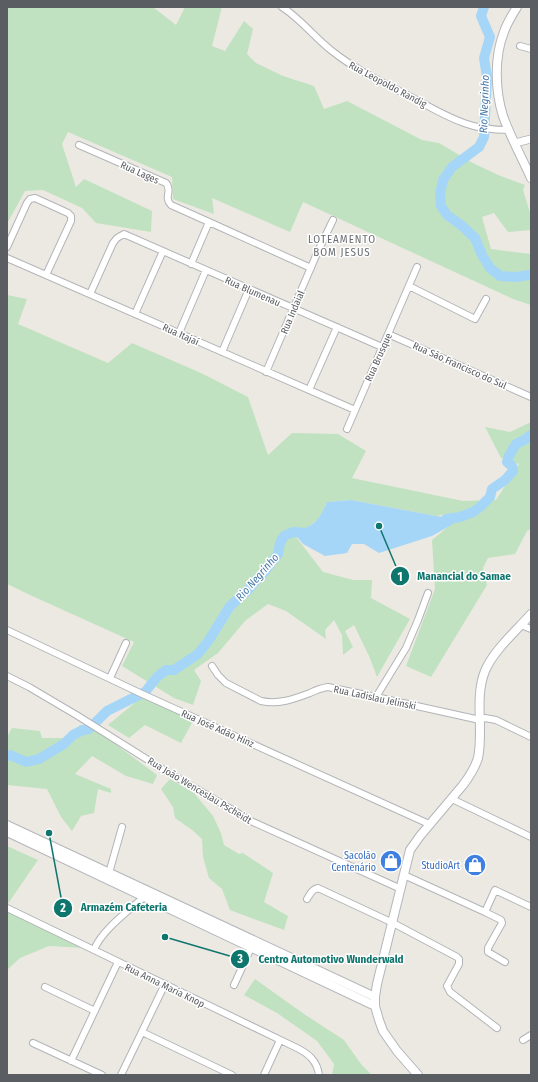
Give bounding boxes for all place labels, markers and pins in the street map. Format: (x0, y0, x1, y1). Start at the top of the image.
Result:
callout: Manancial do Samae (390, 565, 519, 588)
shop icon: Sacolão Centenário (378, 848, 404, 874)
place label: Sacolão Centenário (331, 850, 376, 874)
shop icon: StudioArt (462, 852, 488, 878)
place label: StudioArt (421, 860, 461, 872)
callout: Armazém Cafeteria (53, 896, 175, 919)
callout: Centro Automotivo Wunderwald (230, 948, 411, 971)

